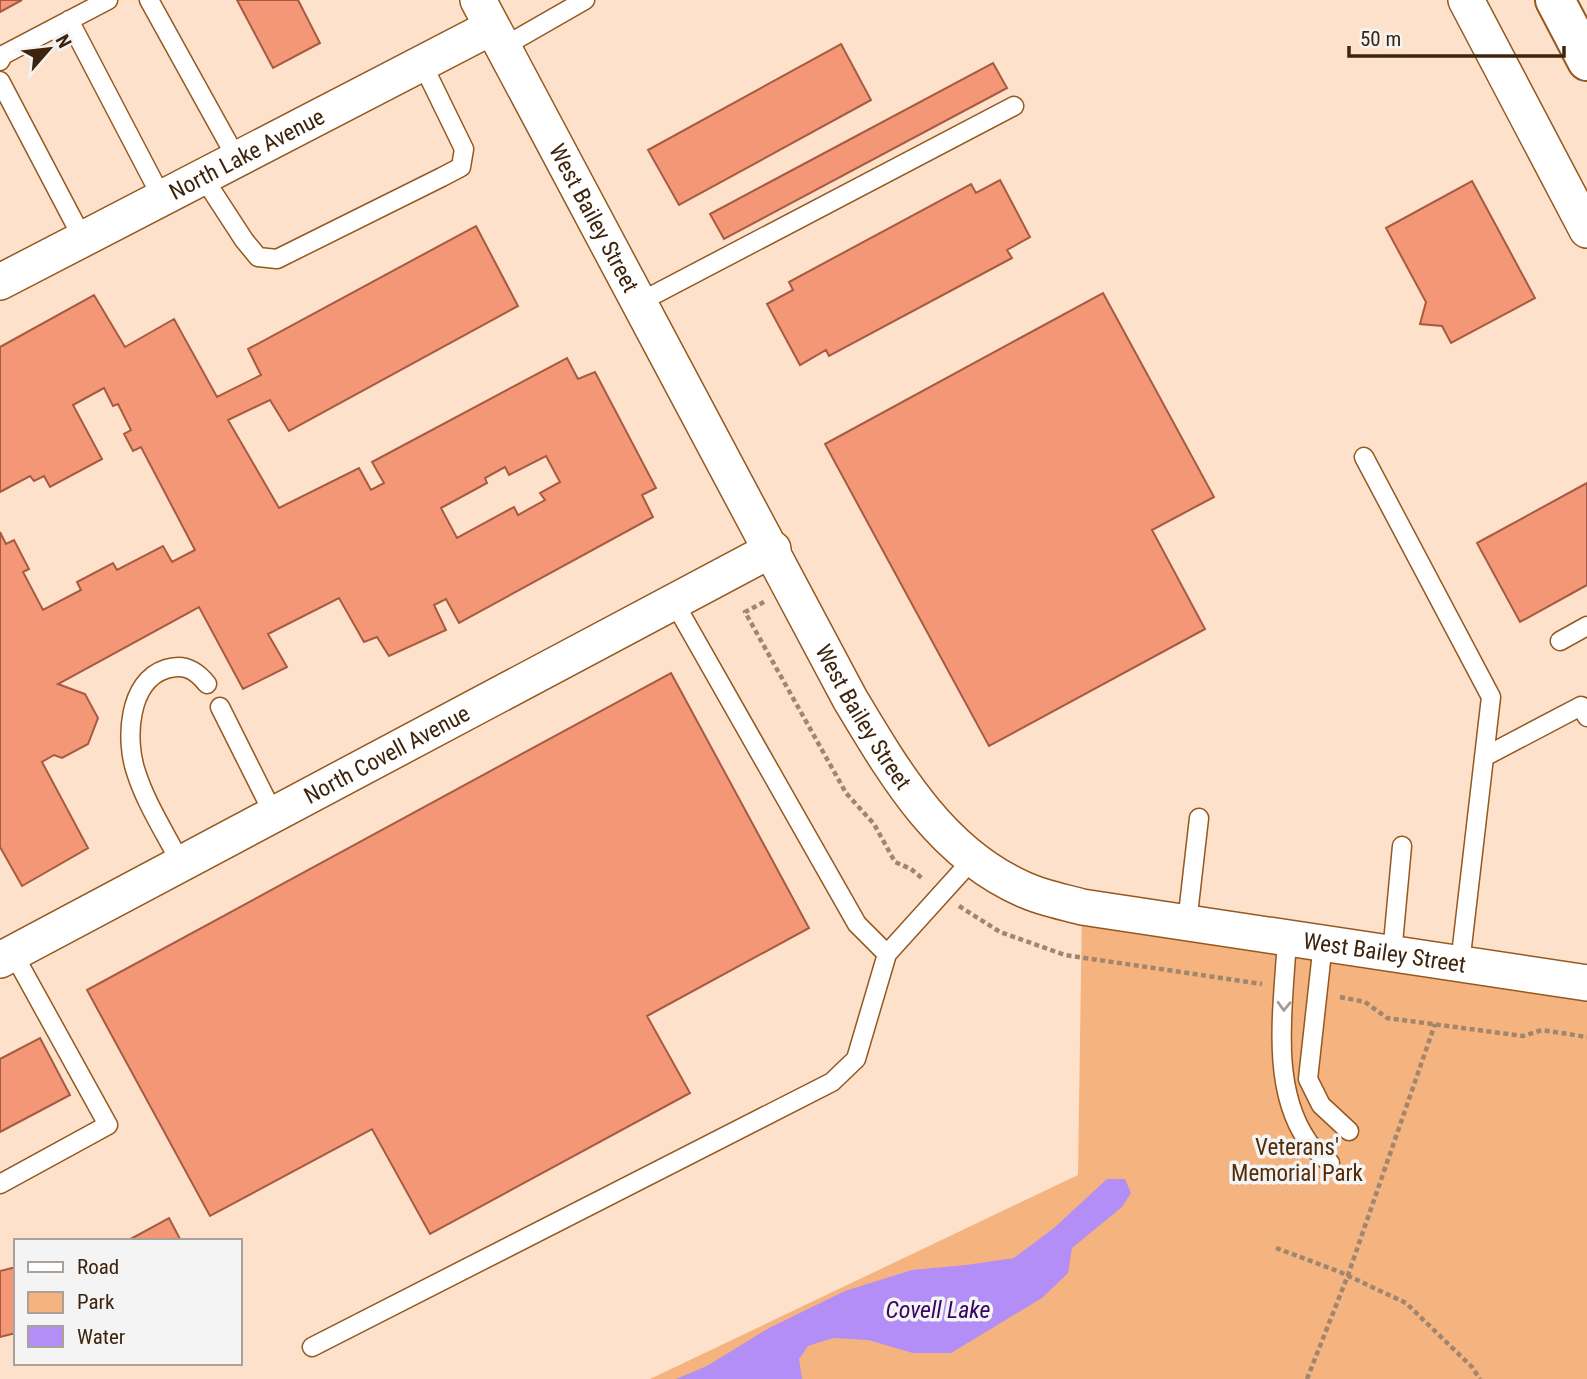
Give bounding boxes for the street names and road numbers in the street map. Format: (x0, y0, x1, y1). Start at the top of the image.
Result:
street label: North Lake Avenue (165, 103, 329, 206)
street label: West Bailey Street (543, 139, 644, 297)
street label: West Bailey Street (810, 640, 916, 795)
street label: North Covell Avenue (300, 700, 474, 810)
street label: West Bailey Street (1301, 927, 1468, 979)

